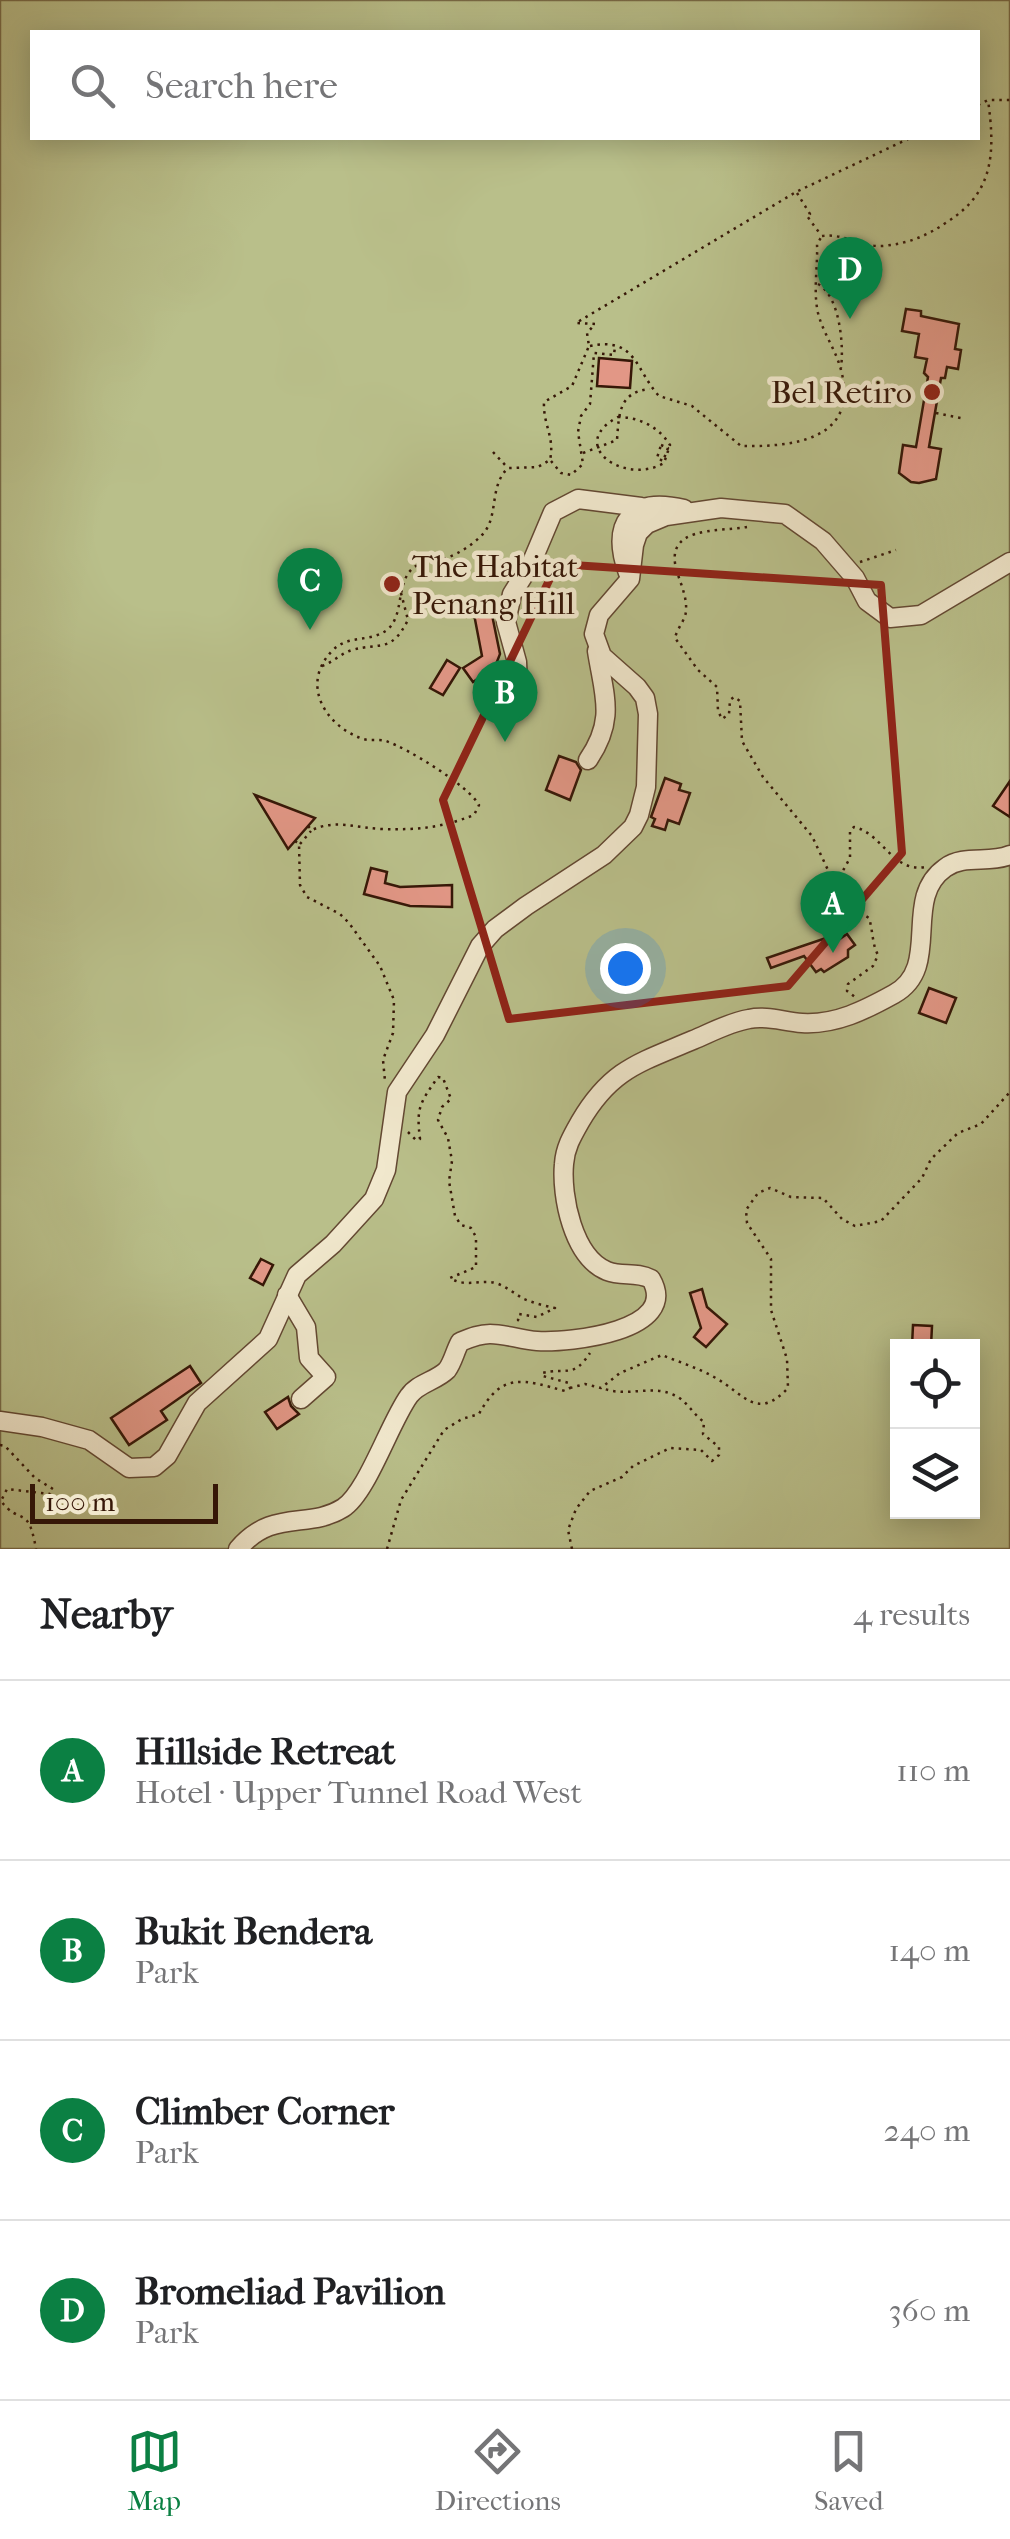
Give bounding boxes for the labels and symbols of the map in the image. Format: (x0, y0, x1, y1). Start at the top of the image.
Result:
pin: D (818, 236, 882, 319)
place label: Bel Retiro (771, 374, 912, 411)
marker: Bel Retiro (921, 381, 943, 403)
pin: C (278, 548, 342, 630)
place label: The Habitat Penang Hill (412, 548, 579, 622)
marker: The Habitat Penang Hill (381, 573, 403, 595)
pin: B (472, 660, 538, 742)
pin: A (800, 870, 866, 953)
your location (600, 943, 651, 994)
scale bar (30, 1479, 218, 1524)

